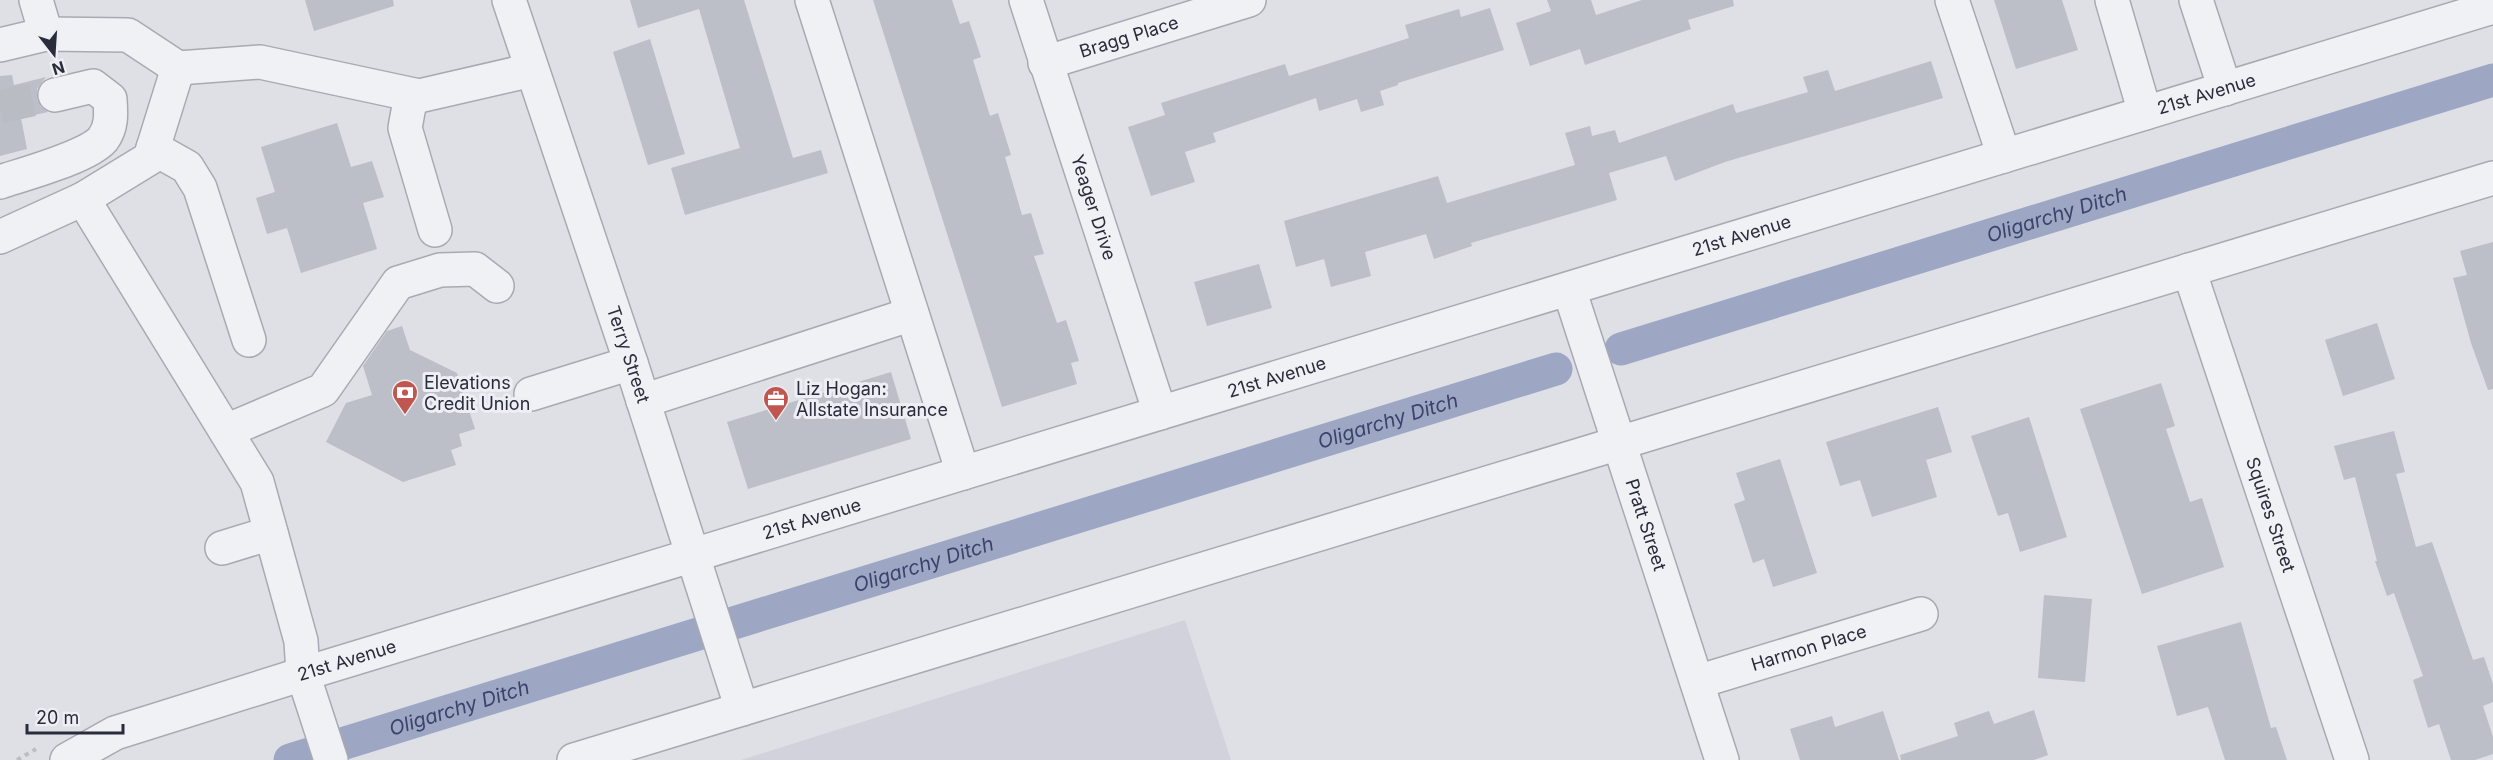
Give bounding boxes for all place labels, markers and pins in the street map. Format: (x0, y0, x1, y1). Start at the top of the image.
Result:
place label: Elevations Credit Union (424, 372, 530, 414)
bank icon: Elevations Credit Union (390, 378, 420, 416)
place label: Liz Hogan: Allstate Insurance (796, 378, 948, 420)
office icon: Liz Hogan: Allstate Insurance (761, 384, 791, 422)

